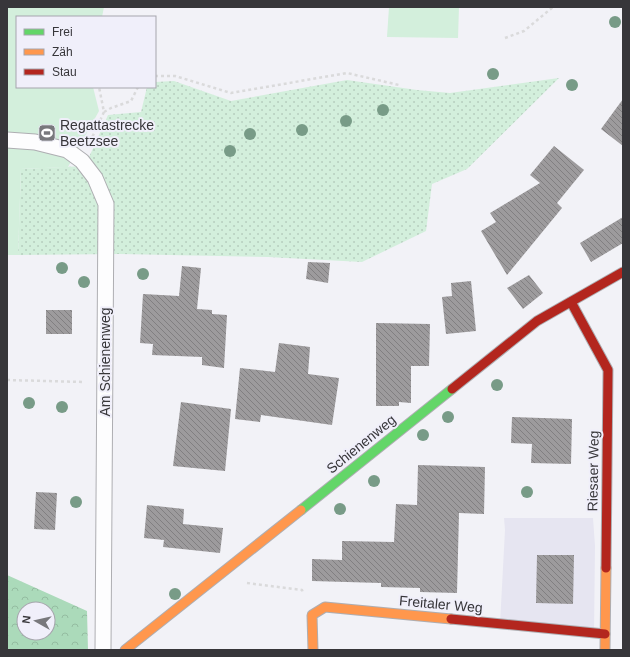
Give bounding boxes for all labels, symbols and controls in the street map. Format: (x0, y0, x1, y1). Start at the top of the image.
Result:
legend (16, 16, 156, 88)
text: Frei (52, 25, 73, 39)
text: Zäh (52, 45, 73, 59)
text: Stau (52, 65, 77, 79)
place label: Regattastrecke Beetzsee (60, 117, 154, 149)
sports icon: Regattastrecke Beetzsee (37, 123, 57, 143)
street label: Am Schienenweg (97, 308, 113, 416)
street label: Schienenweg (323, 411, 399, 477)
street label: Riesaer Weg (584, 431, 602, 511)
street label: Freitaler Weg (399, 592, 483, 616)
north arrow (16, 601, 56, 641)
text: N (20, 615, 33, 624)

